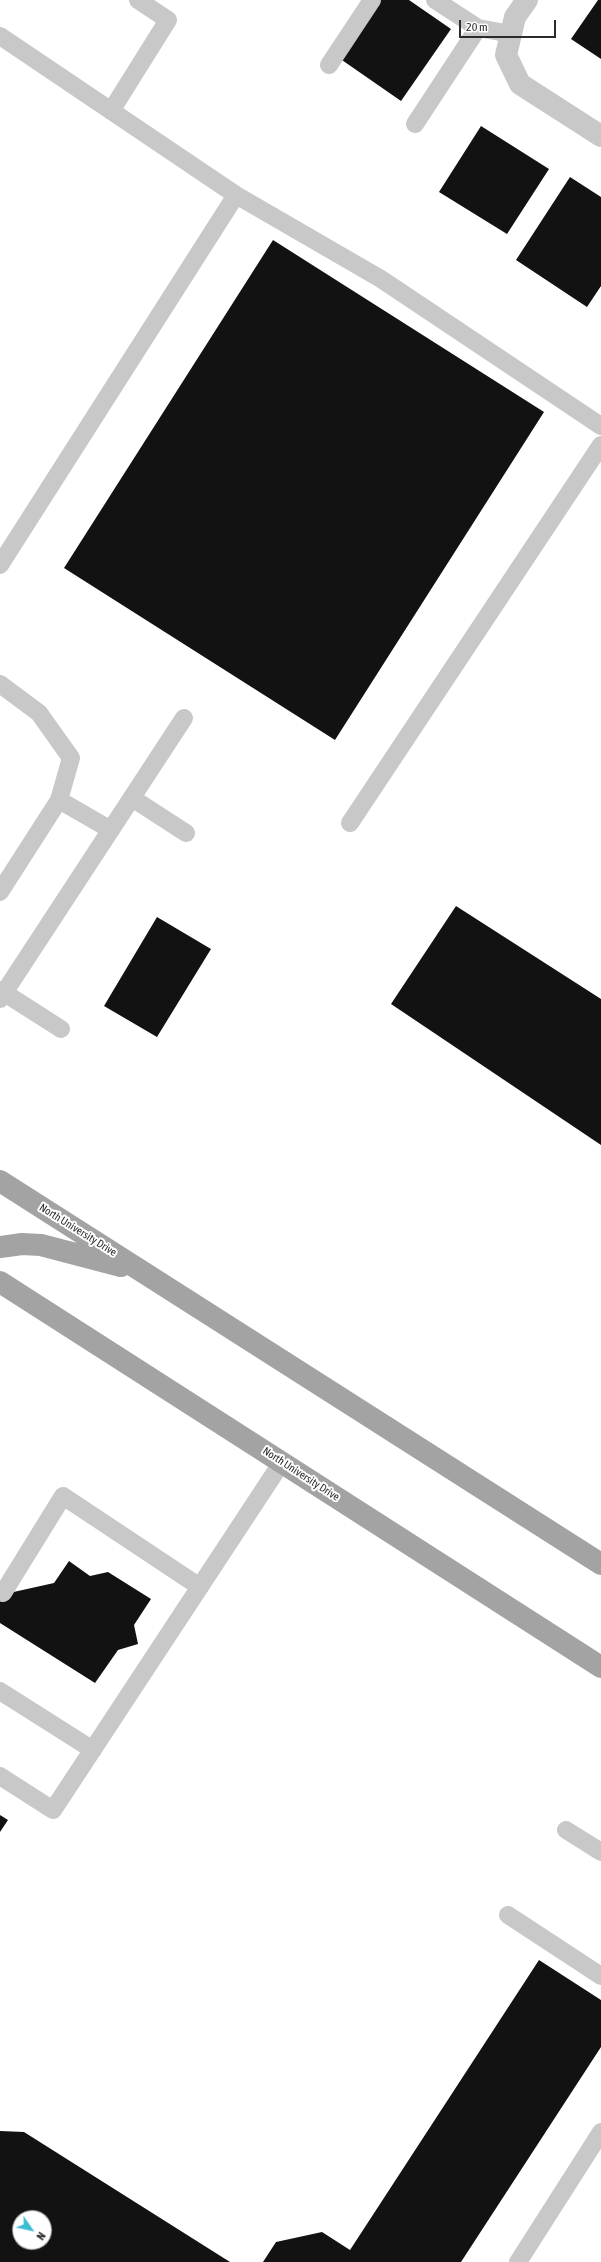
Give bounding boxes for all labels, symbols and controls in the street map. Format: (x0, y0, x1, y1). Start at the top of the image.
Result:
scale bar (461, 12, 558, 38)
text: 20 m (466, 20, 488, 34)
street label: North University Drive (37, 1201, 119, 1259)
street label: North University Drive (260, 1444, 342, 1504)
north arrow (12, 2210, 52, 2250)
text: N (34, 2230, 48, 2242)

